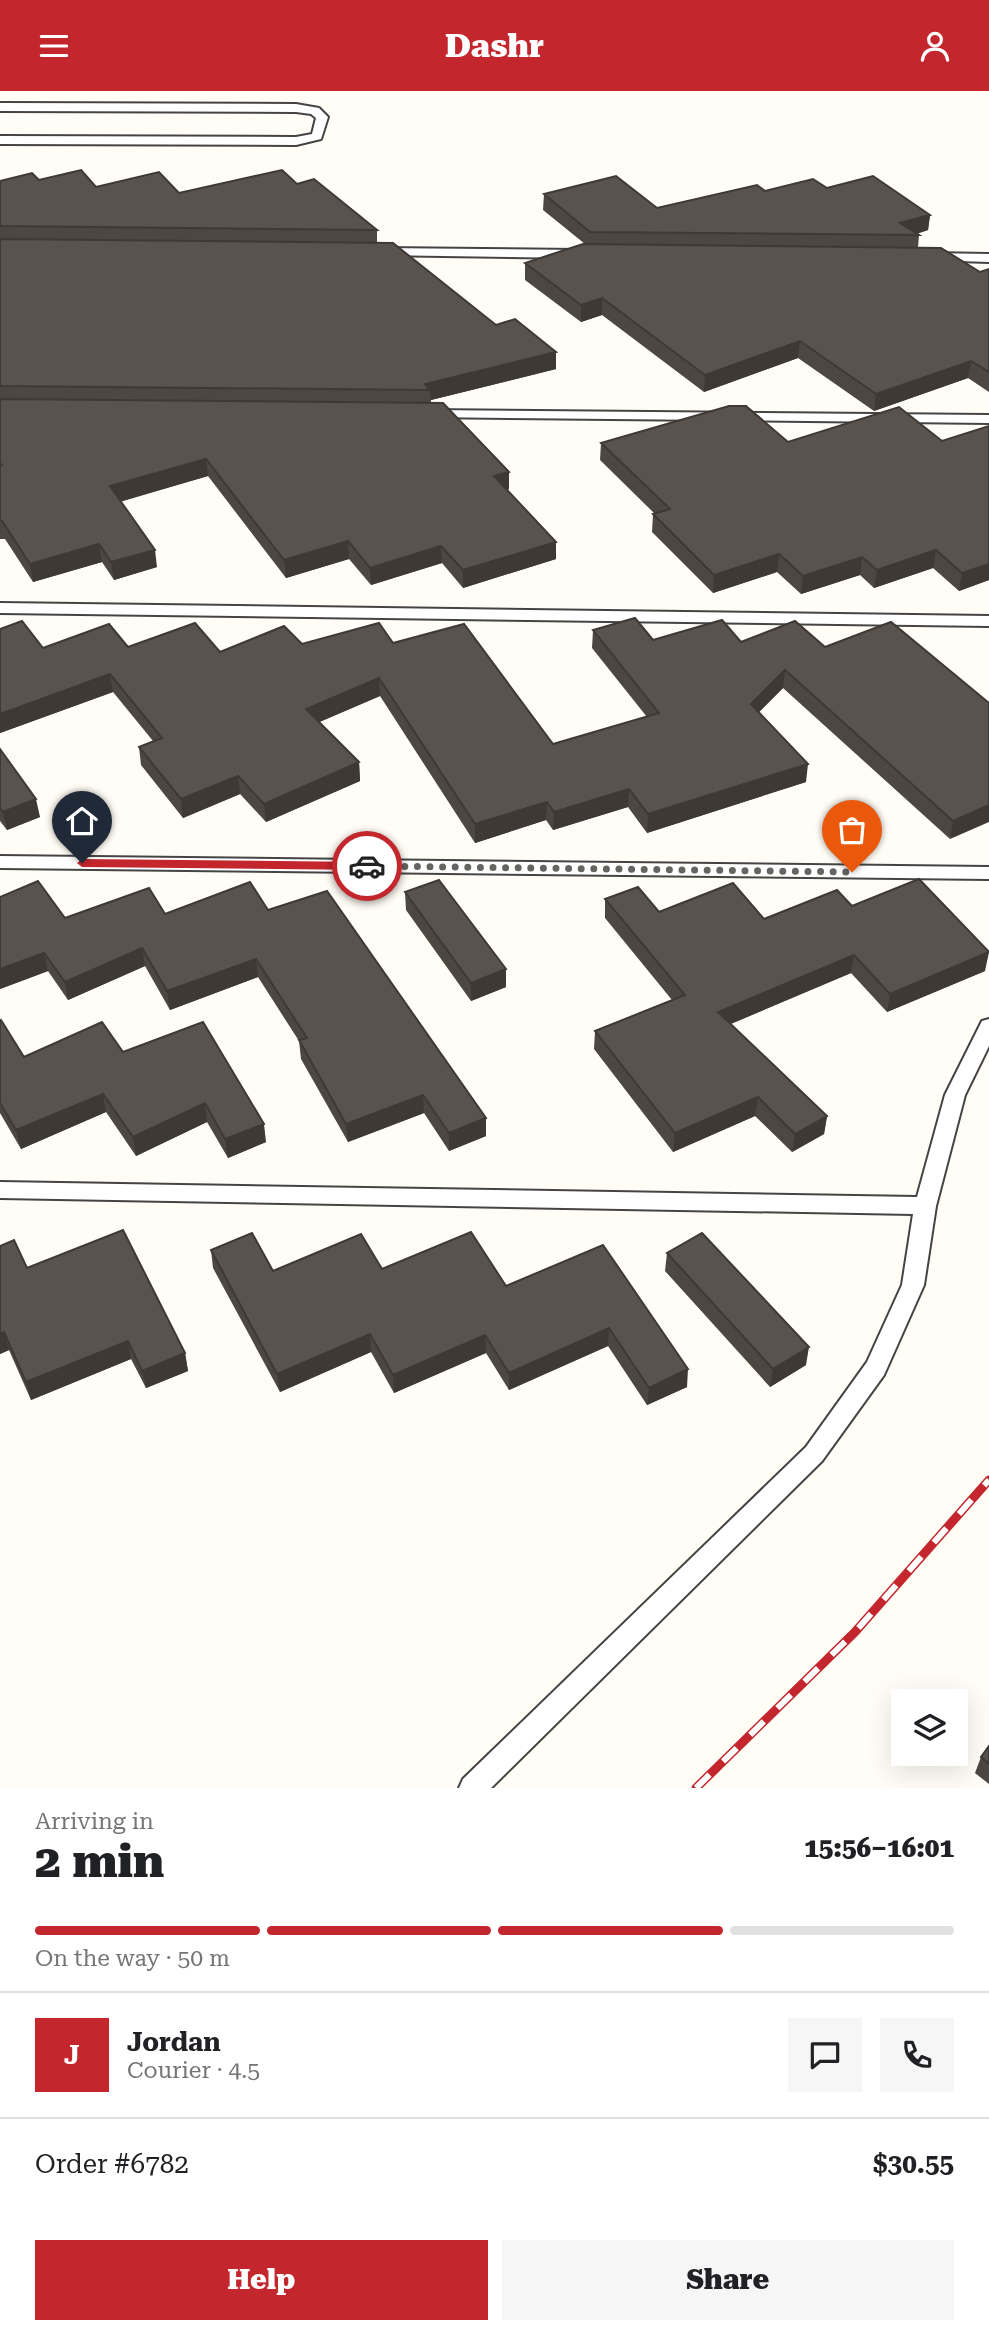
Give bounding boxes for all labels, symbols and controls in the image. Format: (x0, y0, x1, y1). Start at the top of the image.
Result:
icon: menu (35, 27, 73, 65)
text: Dashr (445, 27, 544, 65)
icon: person (916, 27, 954, 65)
pin (52, 791, 112, 863)
pin (822, 800, 882, 872)
icon: home (63, 802, 101, 840)
icon: bag (833, 811, 871, 849)
courier (332, 831, 402, 901)
icon: car (348, 847, 386, 885)
map controls (891, 1689, 968, 1766)
button: layers (891, 1689, 968, 1766)
text: Arriving in (35, 1808, 154, 1835)
text: 15:56–16:01 (804, 1833, 954, 1863)
text: 2 min (35, 1834, 164, 1888)
text: On the way · 50 m (35, 1945, 230, 1972)
button: chat (788, 2018, 862, 2092)
button: phone (880, 2018, 954, 2092)
text: Jordan (127, 2027, 221, 2057)
text: J (64, 2040, 80, 2070)
text: Courier · 4.5 (127, 2057, 260, 2084)
text: Order #6782 (35, 2149, 189, 2179)
text: $30.55 (873, 2149, 954, 2179)
button: Help (35, 2240, 488, 2320)
button: Share (502, 2240, 954, 2320)

